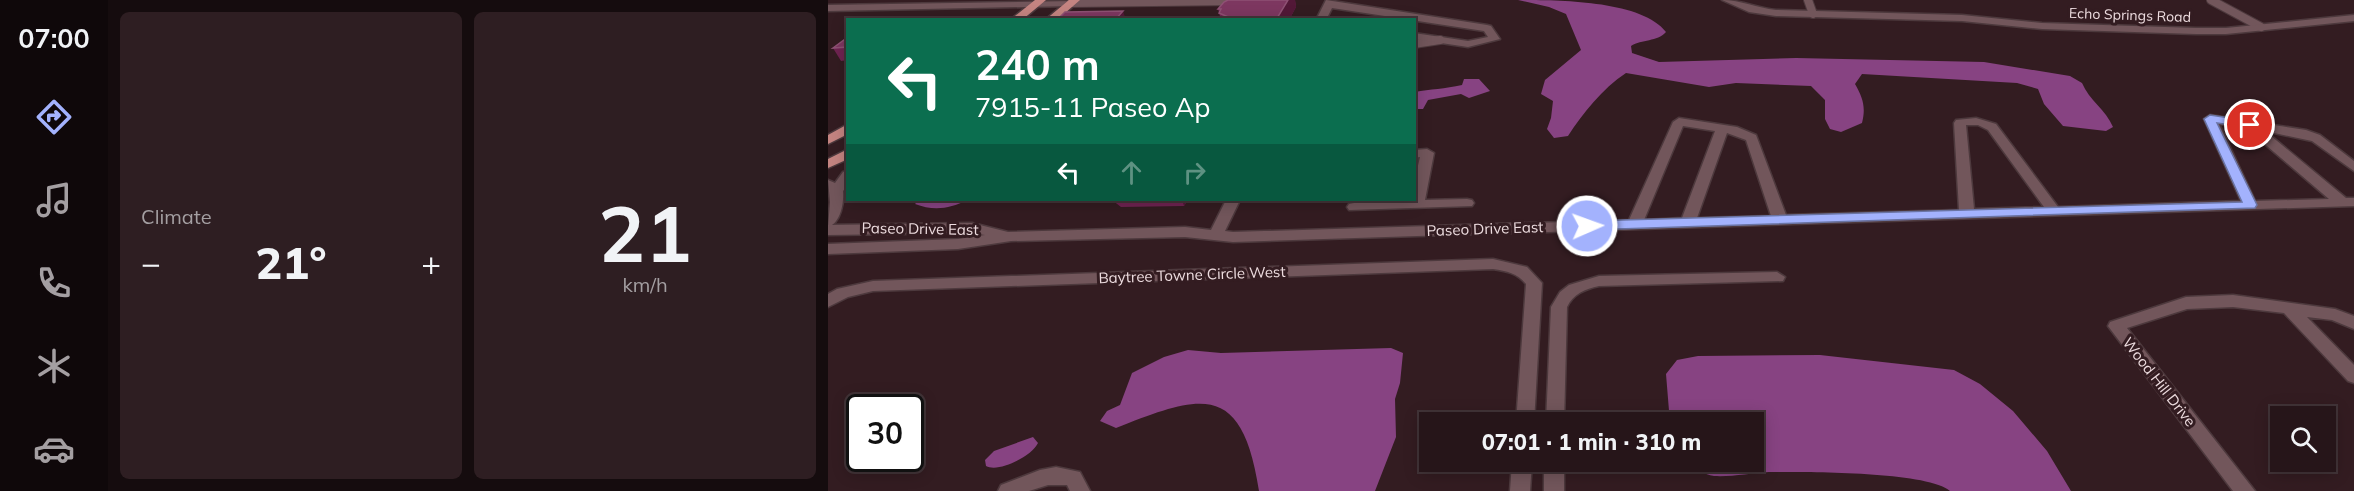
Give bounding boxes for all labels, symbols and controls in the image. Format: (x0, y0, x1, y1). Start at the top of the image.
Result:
street label: Echo Springs Road (2069, 4, 2191, 26)
text: 07:00 (18, 21, 90, 55)
text: 240 m (975, 38, 1100, 91)
icon: left (876, 42, 954, 120)
text: 7915-11 Paseo Ap (975, 90, 1211, 124)
icon: directions (33, 96, 75, 138)
pin (2224, 99, 2275, 150)
icon: arrive (2233, 108, 2266, 141)
icon: left (1052, 156, 1085, 189)
icon: ahead (1115, 156, 1148, 189)
icon: right (1178, 156, 1211, 189)
icon: music (33, 179, 75, 221)
text: 21 (598, 184, 692, 282)
position arrow (1555, 194, 1619, 258)
text: Climate (141, 204, 212, 229)
street label: Paseo Drive East (1426, 217, 1544, 240)
street label: Paseo Drive East (861, 218, 979, 239)
text: 21° (255, 234, 327, 290)
text: − (141, 242, 161, 283)
text: + (421, 242, 441, 283)
icon: phone (33, 262, 75, 304)
street label: Baytree Towne Circle West (1098, 262, 1286, 287)
text: km/h (622, 272, 668, 297)
street label: Wood Hill Drive (2119, 333, 2200, 430)
icon: climate (33, 345, 75, 387)
speed limit sign: 30 (846, 394, 924, 472)
map controls (2270, 406, 2336, 472)
button: search (2270, 406, 2336, 472)
icon: car (33, 428, 75, 470)
text: 07:01 · 1 min · 310 m (1482, 428, 1701, 456)

